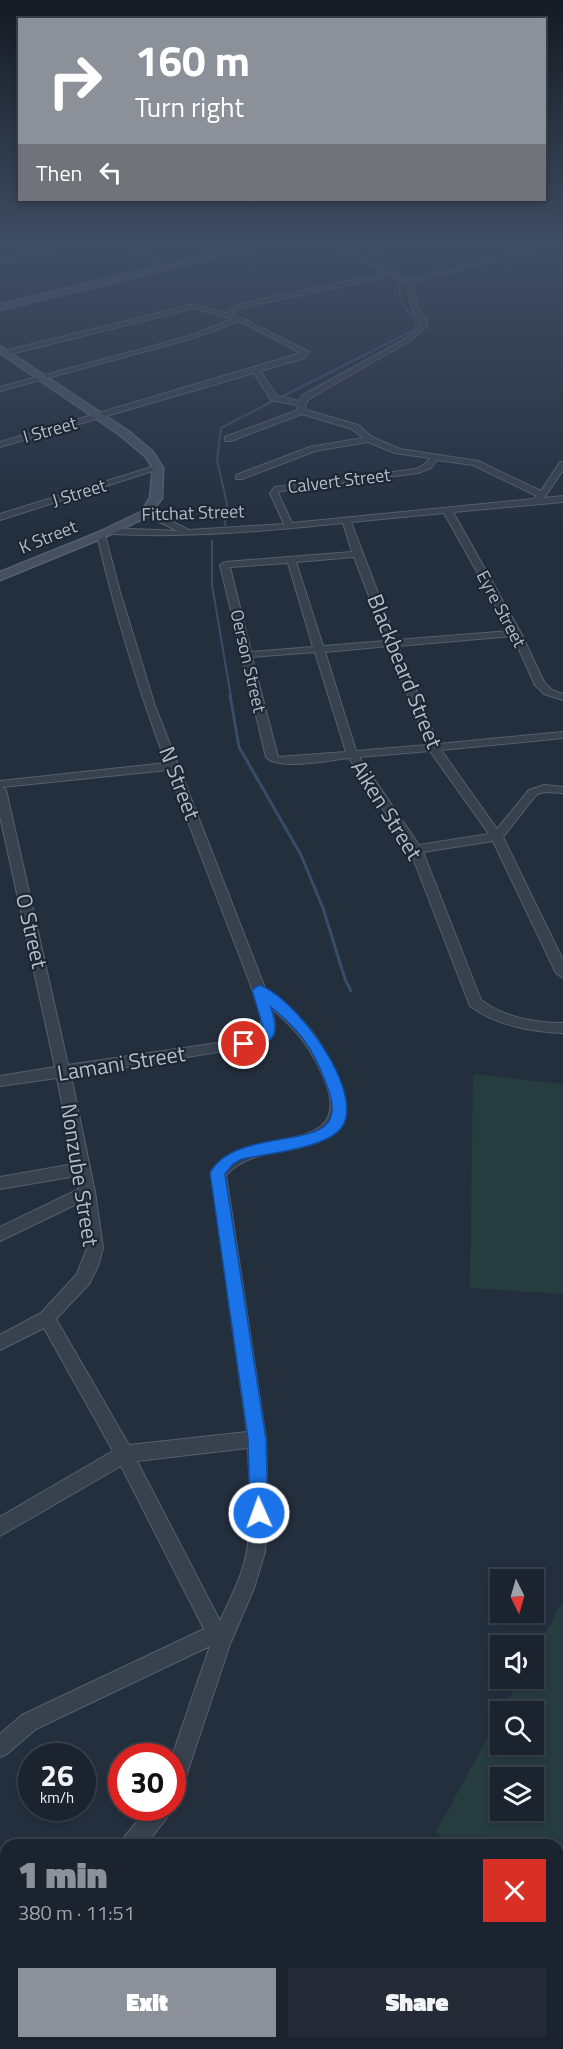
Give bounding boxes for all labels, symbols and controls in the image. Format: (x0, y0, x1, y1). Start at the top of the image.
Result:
text: 160 m (135, 28, 250, 92)
icon: right (36, 42, 114, 120)
text: Turn right (135, 86, 244, 127)
text: Then (36, 156, 82, 190)
icon: left (94, 156, 127, 189)
street label: I Street (20, 409, 81, 450)
street label: Calvert Street (286, 461, 393, 500)
street label: J Street (48, 471, 110, 514)
street label: Fitchat Street (141, 497, 246, 528)
street label: K Street (15, 512, 82, 560)
street label: Eyre Street (470, 565, 533, 653)
street label: Blackbeard Street (359, 589, 452, 754)
street label: Oerson Street (224, 607, 274, 716)
street label: N Street (150, 741, 210, 825)
street label: Aiken Street (343, 753, 431, 867)
street label: O Street (7, 890, 57, 972)
pin (218, 1018, 269, 1069)
icon: arrive (227, 1027, 260, 1060)
street label: Lamani Street (55, 1036, 188, 1090)
street label: Nonzube Street (52, 1101, 108, 1249)
position arrow (227, 1481, 291, 1545)
north arrow (490, 1569, 544, 1623)
map controls (490, 1569, 544, 1821)
button: sound (490, 1635, 544, 1689)
button: search (490, 1701, 544, 1755)
speed limit sign: 30 (108, 1743, 186, 1821)
text: 26 (40, 1752, 74, 1798)
button: layers (490, 1767, 544, 1821)
text: km/h (40, 1786, 74, 1809)
text: 1 min (18, 1847, 107, 1902)
button: close (483, 1859, 546, 1922)
text: 380 m · 11:51 (18, 1897, 135, 1928)
button: Exit (18, 1968, 276, 2037)
button: Share (288, 1968, 546, 2037)

